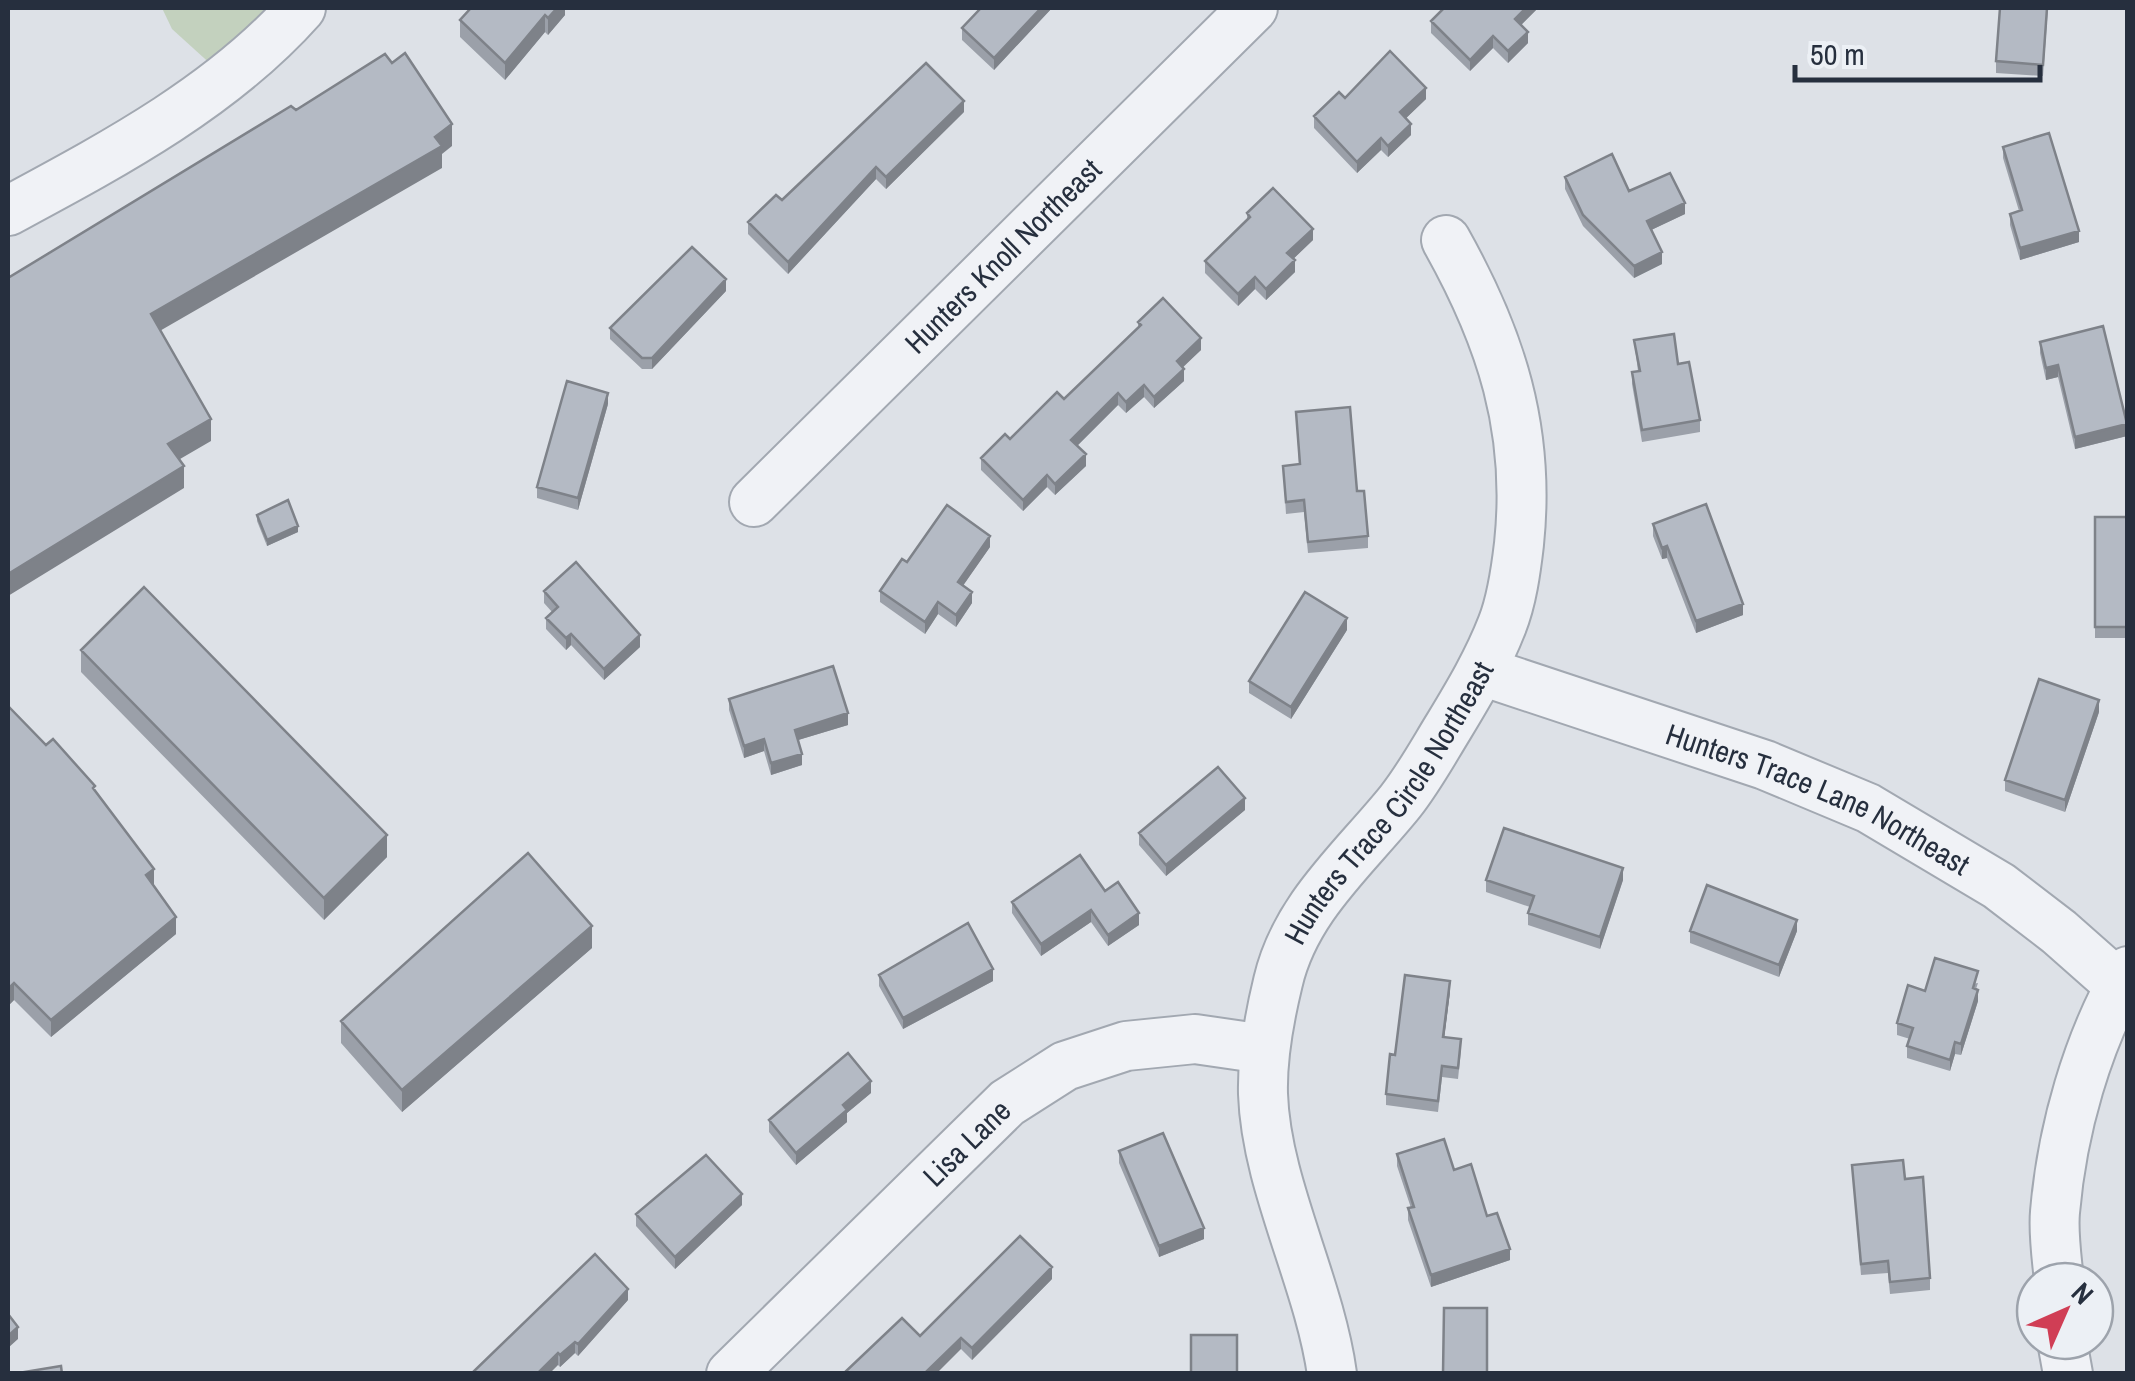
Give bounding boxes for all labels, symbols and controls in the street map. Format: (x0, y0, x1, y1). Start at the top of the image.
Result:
scale bar (1795, 20, 2040, 82)
text: 50 m (1810, 34, 1865, 74)
street label: Hunters Knoll Northeast (896, 150, 1110, 362)
street label: Hunters Trace Circle Northeast (1274, 654, 1502, 951)
street label: Hunters Trace Lane Northeast (1661, 714, 1977, 884)
street label: Lisa Lane (914, 1091, 1019, 1195)
north arrow (2015, 1261, 2115, 1361)
text: N (2063, 1274, 2102, 1313)

